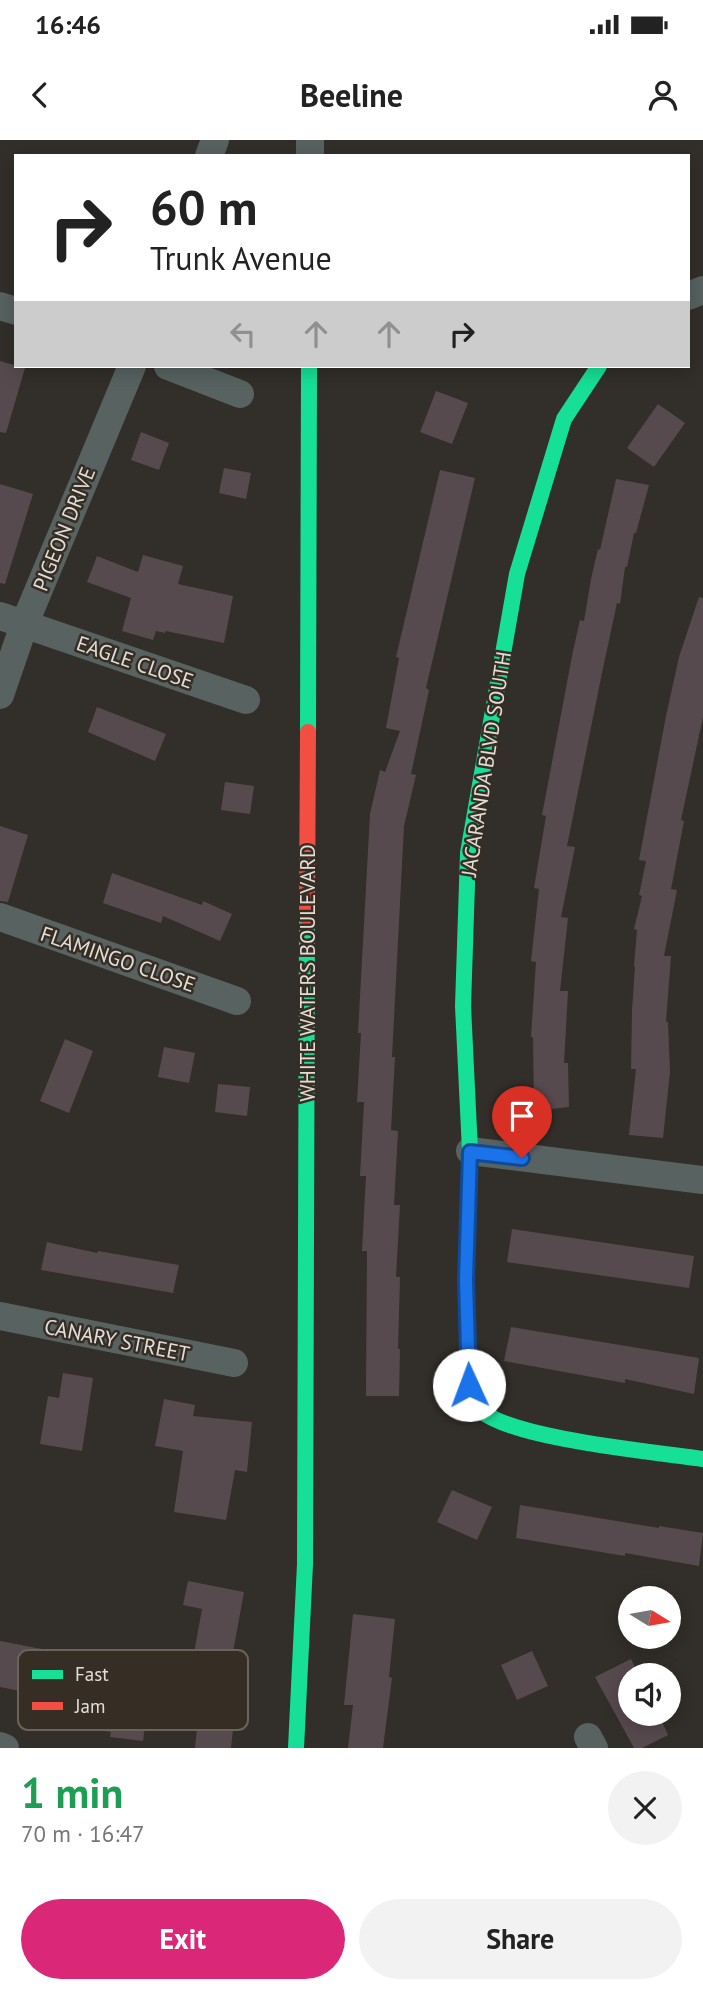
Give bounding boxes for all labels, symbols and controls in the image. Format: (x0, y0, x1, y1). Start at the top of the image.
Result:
text: 16:46 (35, 8, 101, 41)
text: Beeline (300, 74, 403, 116)
icon: back (21, 76, 59, 114)
icon: person (644, 76, 682, 114)
text: 60 m (150, 175, 257, 239)
icon: right (35, 182, 126, 273)
text: Trunk Avenue (150, 237, 332, 279)
icon: left (224, 315, 262, 353)
icon: ahead (297, 315, 335, 353)
icon: ahead (370, 315, 408, 353)
icon: right (443, 315, 481, 353)
street label: PIGEON DRIVE (27, 463, 101, 595)
street label: EAGLE CLOSE (73, 629, 197, 695)
street label: JACARANDA BLVD SOUTH (455, 650, 517, 879)
street label: WHITE WATERS BOULEVARD (294, 844, 321, 1102)
street label: FLAMINGO CLOSE (37, 920, 199, 998)
pin (492, 1086, 552, 1158)
icon: arrive (503, 1097, 541, 1135)
street label: CANARY STREET (42, 1313, 192, 1367)
position arrow (432, 1348, 506, 1422)
north arrow (618, 1586, 681, 1648)
map controls (618, 1586, 681, 1726)
legend (18, 1650, 248, 1730)
text: Fast (75, 1662, 109, 1686)
button: sound (618, 1663, 681, 1726)
text: Jam (74, 1694, 105, 1718)
text: 1 min (21, 1765, 123, 1820)
button: close (608, 1771, 682, 1845)
text: 70 m · 16:47 (21, 1819, 145, 1848)
button: Exit (21, 1899, 345, 1979)
button: Share (359, 1899, 682, 1979)

